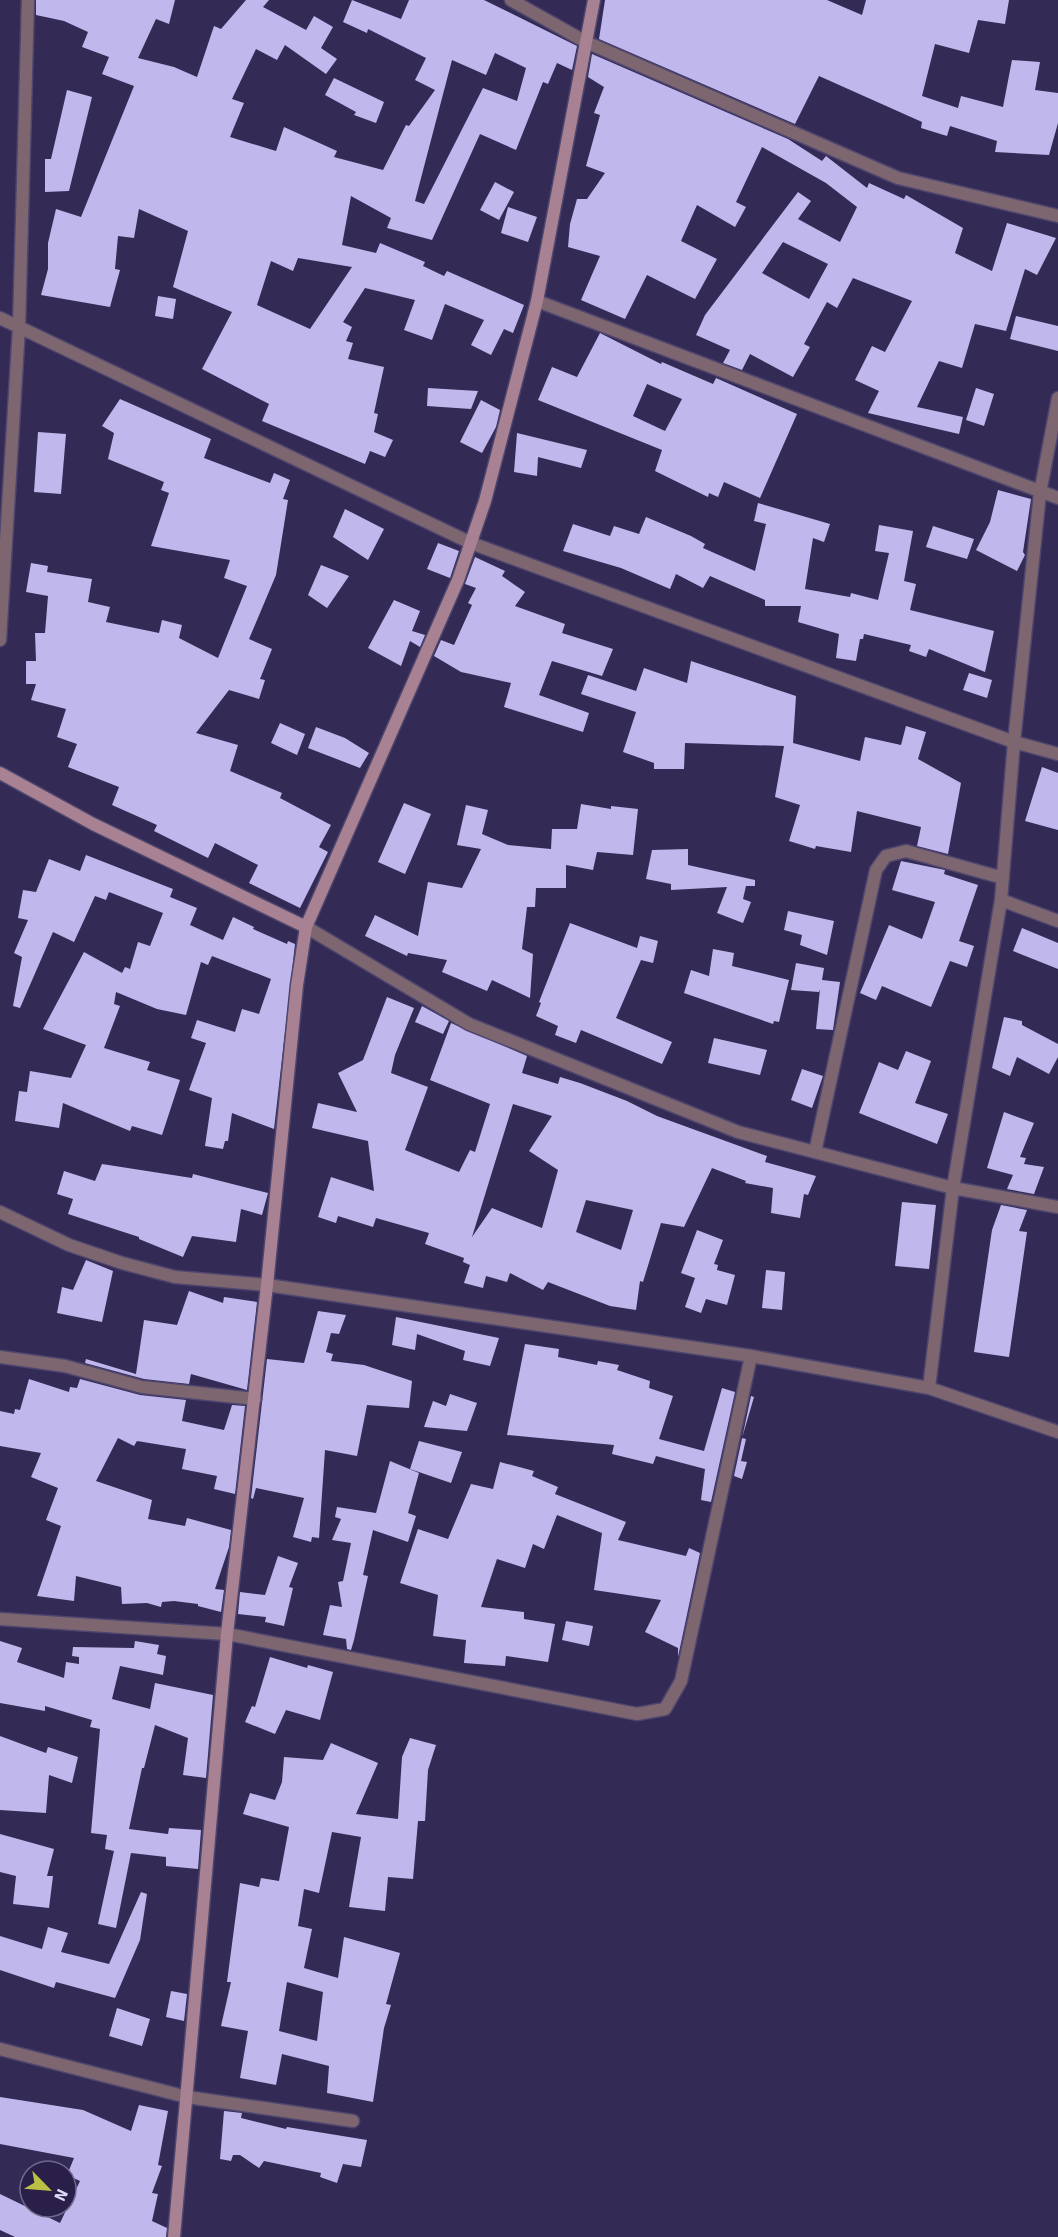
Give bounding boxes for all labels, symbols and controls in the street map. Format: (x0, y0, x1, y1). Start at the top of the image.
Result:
north arrow (18, 2159, 78, 2219)
text: N (49, 2186, 72, 2204)

